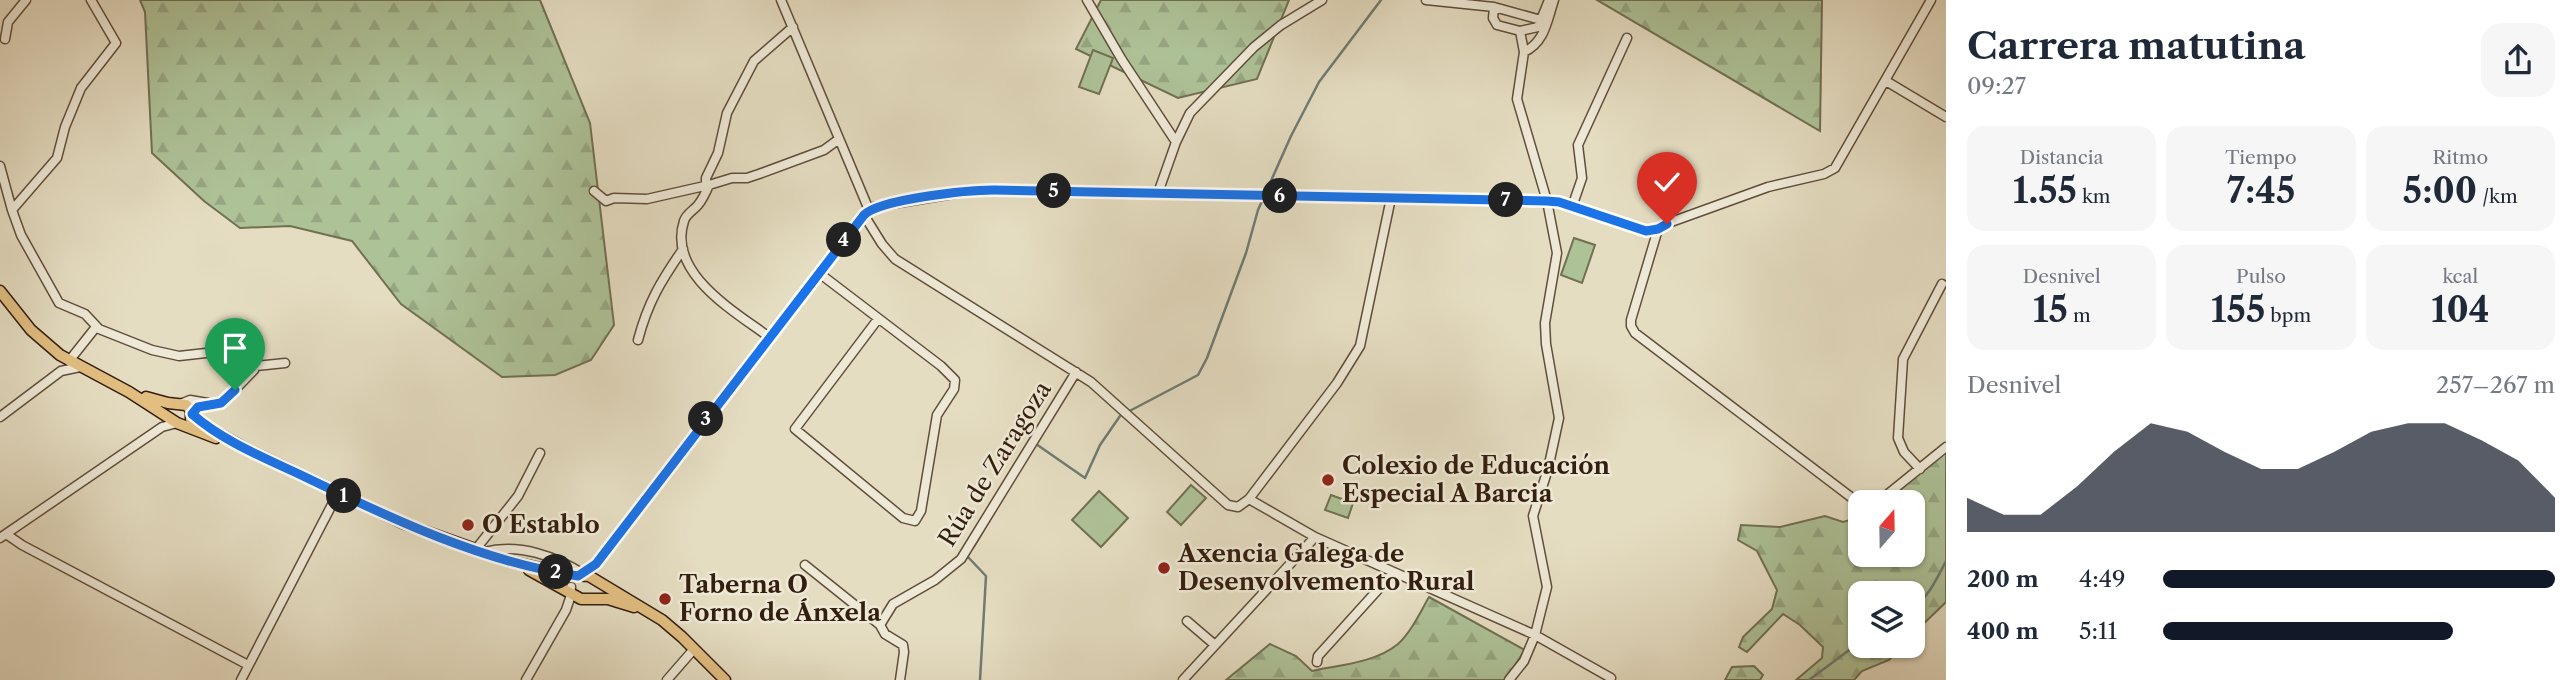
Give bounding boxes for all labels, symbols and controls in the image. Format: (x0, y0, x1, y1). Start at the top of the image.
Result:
text: Carrera matutina (1967, 22, 2306, 69)
button: share (2481, 23, 2555, 97)
text: 09:27 (1967, 72, 2026, 100)
text: Distancia (2020, 146, 2104, 169)
text: Tiempo (2225, 146, 2297, 169)
text: Ritmo (2432, 146, 2488, 169)
pin (1637, 152, 1697, 224)
icon: check (1648, 163, 1686, 201)
text: 1.55 (2013, 169, 2077, 212)
text: 7:45 (2227, 169, 2295, 212)
text: 5:00 (2403, 169, 2477, 212)
pin: 5 (1036, 174, 1072, 208)
pin: 6 (1262, 178, 1298, 214)
text: 5 (1048, 179, 1059, 202)
pin: 7 (1488, 182, 1524, 218)
text: 6 (1274, 184, 1285, 207)
text: km (2077, 185, 2111, 208)
text: /km (2477, 185, 2518, 208)
text: 7 (1501, 188, 1510, 211)
pin: 4 (826, 222, 862, 258)
text: 4 (838, 228, 849, 251)
text: Desnivel (2023, 265, 2101, 288)
text: Pulso (2236, 265, 2286, 288)
text: kcal (2442, 265, 2478, 288)
text: 15 (2033, 288, 2068, 331)
text: 155 (2211, 288, 2265, 331)
text: 104 (2431, 288, 2490, 331)
text: m (2068, 304, 2091, 327)
text: bpm (2265, 304, 2311, 327)
pin (205, 318, 265, 390)
icon: arrive (216, 329, 254, 367)
text: Desnivel (1967, 371, 2061, 399)
text: 257–267 m (2436, 371, 2555, 399)
street label: Rúa de Zaragoza (932, 376, 1057, 552)
pin: 3 (688, 402, 724, 436)
text: 3 (700, 407, 711, 430)
place label: Colexio de Educación Especial A Barcia (1342, 451, 1611, 508)
marker: Colexio de Educación Especial A Barcia (1320, 472, 1336, 488)
pin: 1 (326, 478, 362, 514)
text: 1 (339, 484, 348, 507)
north arrow (1848, 490, 1925, 567)
map controls (1848, 490, 1925, 658)
place label: O Establo (482, 510, 600, 539)
marker: O Establo (460, 517, 476, 533)
place label: Axencia Galega de Desenvolvemento Rural (1177, 539, 1475, 596)
pin: 2 (538, 554, 574, 590)
text: 2 (550, 560, 561, 583)
marker: Axencia Galega de Desenvolvemento Rural (1156, 560, 1172, 576)
text: 200 m (1967, 565, 2039, 593)
text: 4:49 (2079, 565, 2126, 593)
place label: Taberna O Forno de Ánxela (679, 570, 882, 627)
button: layers (1848, 581, 1925, 658)
marker: Taberna O Forno de Ánxela (657, 591, 673, 607)
text: 400 m (1967, 617, 2039, 645)
text: 5:11 (2079, 617, 2117, 645)

